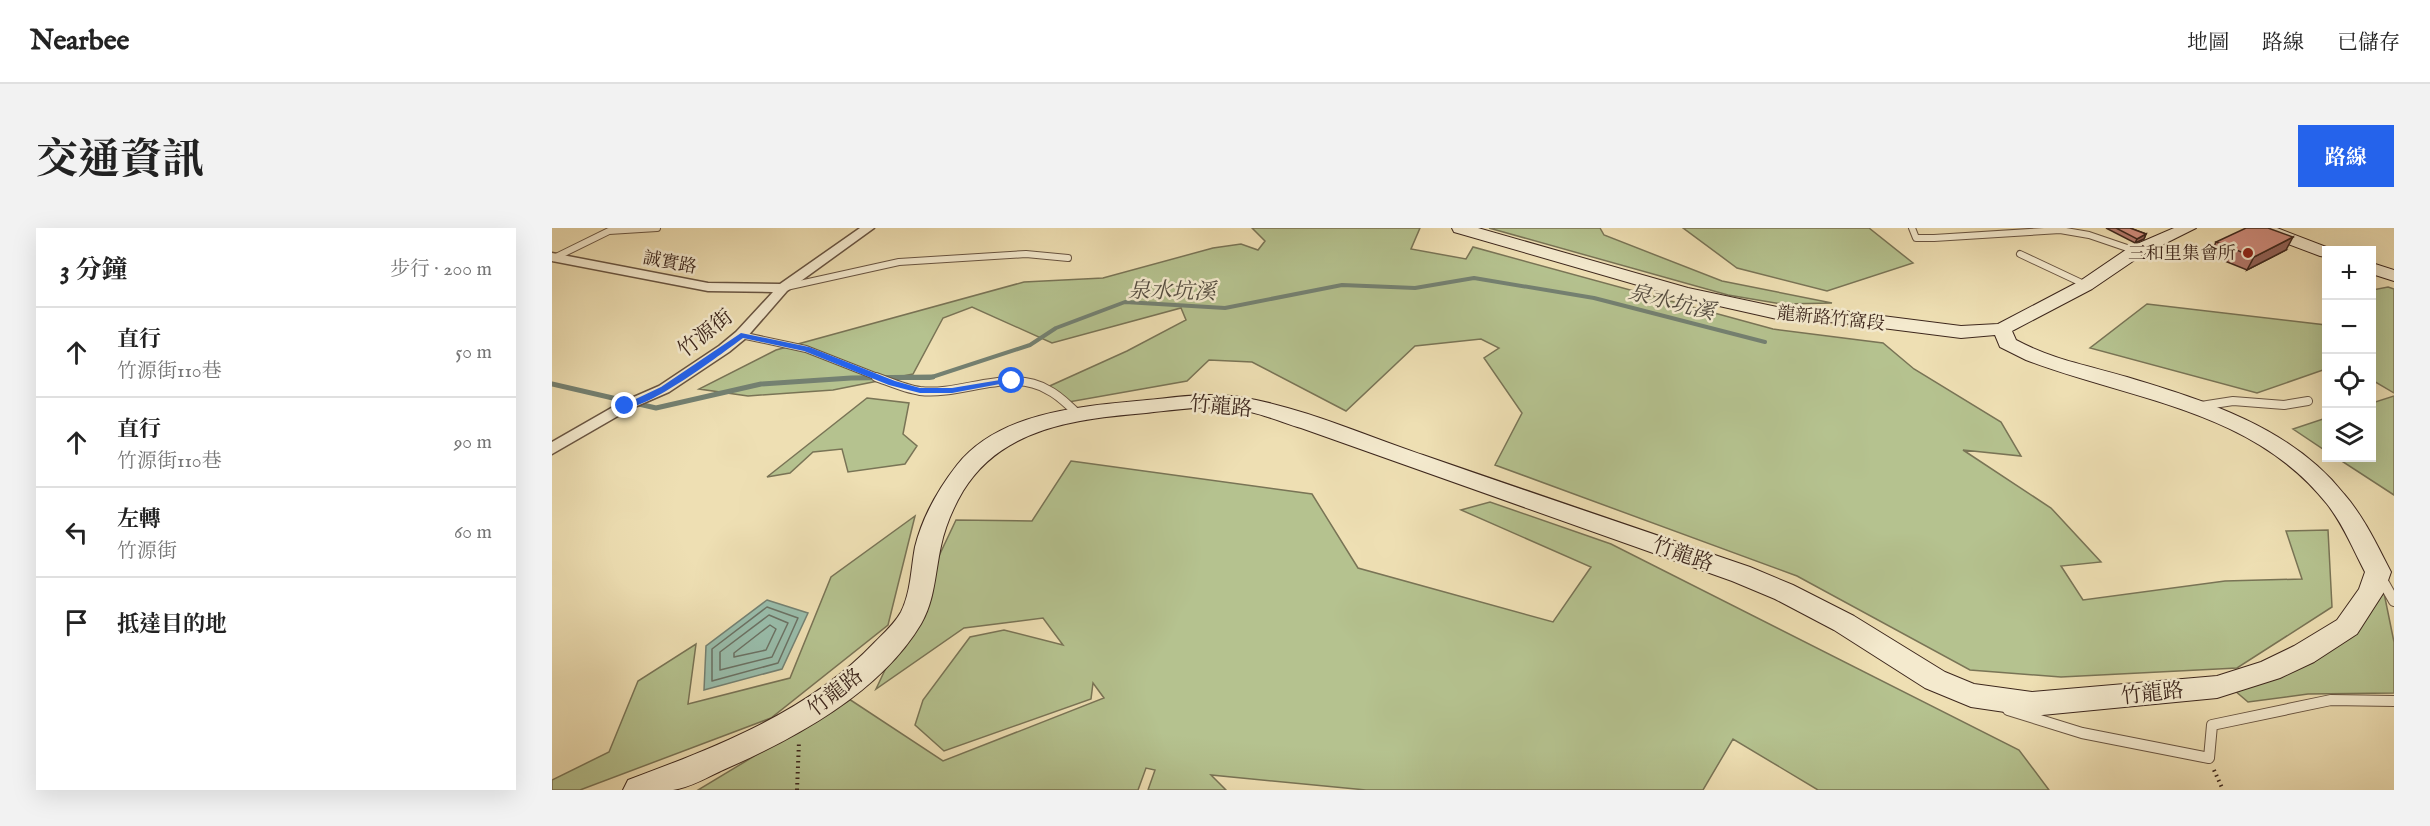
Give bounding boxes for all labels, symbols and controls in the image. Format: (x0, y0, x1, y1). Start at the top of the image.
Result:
text: Nearbee (30, 24, 129, 59)
text: 地圖 (2187, 30, 2229, 57)
text: 路線 (2262, 30, 2304, 57)
text: 已儲存 (2337, 30, 2400, 57)
button: 路線 (2298, 125, 2394, 187)
text: 交通資訊 (36, 135, 204, 188)
place label: 三和里集會所 (2128, 243, 2236, 266)
marker: 三和里集會所 (2241, 246, 2255, 260)
map controls (2322, 246, 2376, 462)
button: + (2322, 246, 2376, 300)
street label: 誠實路 (641, 247, 698, 280)
text: 3 分鐘 (60, 254, 127, 287)
text: 步行 · 200 m (390, 257, 492, 282)
water label: 泉水坑溪 (1128, 277, 1218, 307)
water label: 泉水坑溪 (1625, 279, 1720, 328)
button: − (2322, 300, 2376, 354)
street label: 龍新路竹窩段 (1776, 302, 1886, 337)
street label: 竹源街 (673, 304, 739, 364)
text: 直行 (117, 326, 161, 354)
icon: ahead (60, 336, 93, 369)
text: 50 m (455, 340, 492, 365)
button: locate (2322, 354, 2376, 408)
text: 竹源街110巷 (117, 359, 222, 384)
route start (998, 367, 1024, 393)
street label: 竹龍路 (1188, 391, 1253, 424)
route end (611, 392, 637, 418)
button: layers (2322, 408, 2376, 462)
text: 直行 (117, 416, 161, 444)
icon: ahead (60, 426, 93, 459)
text: 90 m (454, 430, 492, 455)
text: 竹源街110巷 (117, 449, 222, 474)
text: 左轉 (117, 506, 161, 534)
icon: left (60, 516, 93, 549)
text: 60 m (454, 520, 492, 545)
street label: 竹龍路 (1648, 532, 1717, 578)
text: 竹源街 (117, 539, 177, 564)
icon: arrive (60, 606, 93, 639)
text: 抵達目的地 (117, 611, 227, 639)
street label: 竹龍路 (803, 663, 869, 723)
street label: 竹龍路 (2119, 678, 2185, 711)

